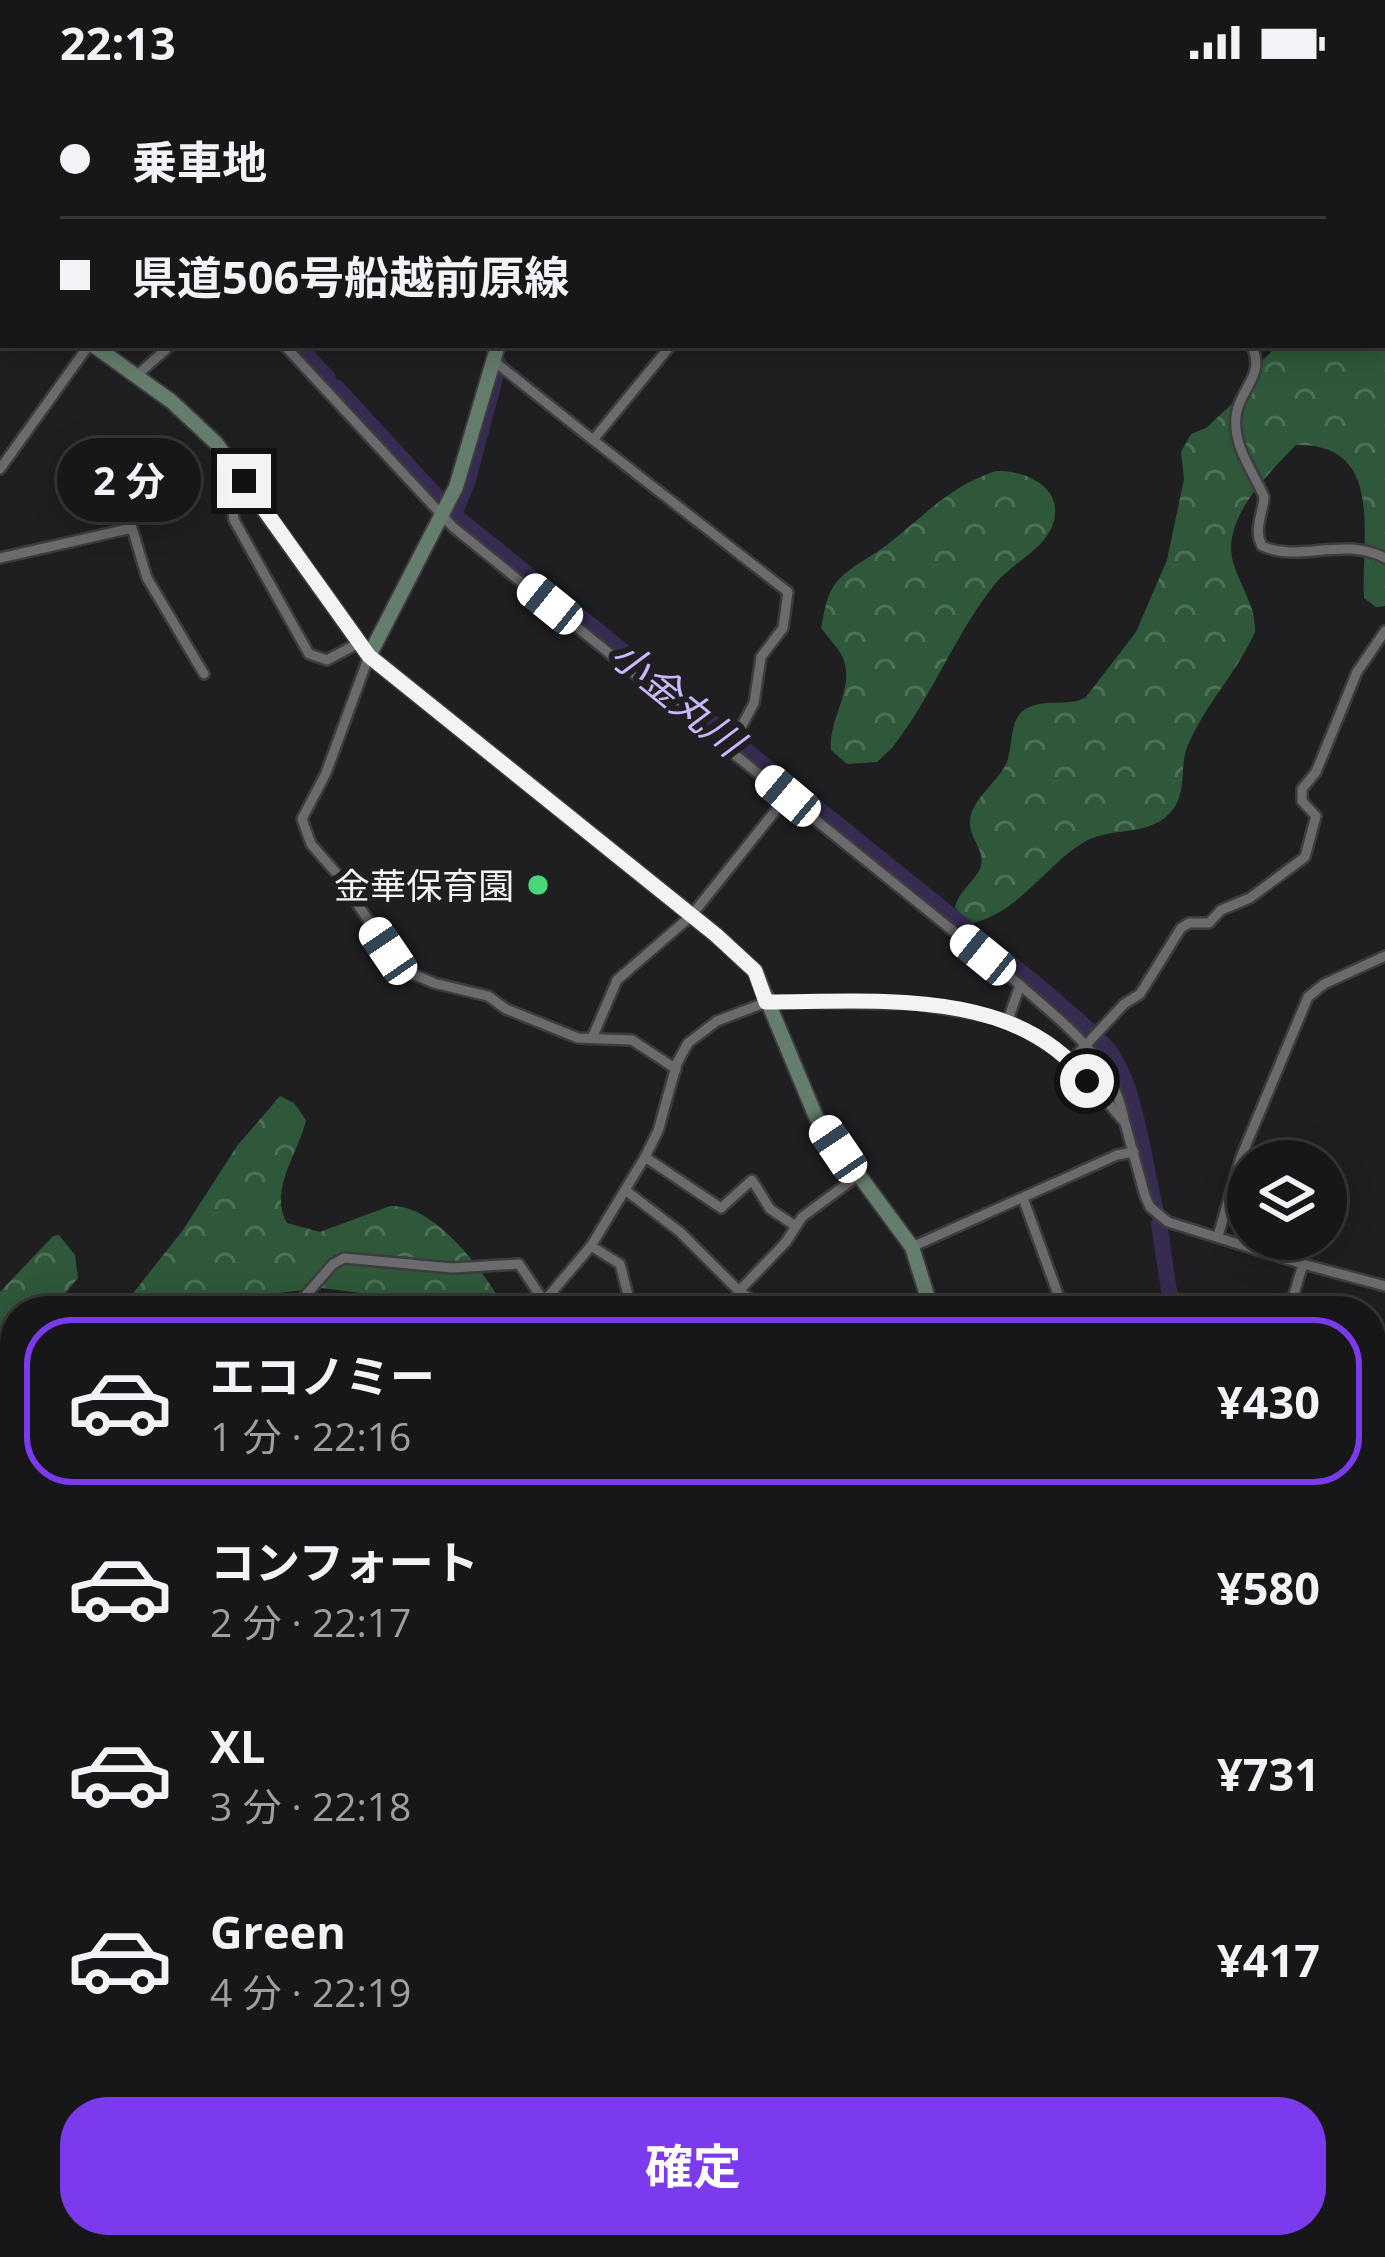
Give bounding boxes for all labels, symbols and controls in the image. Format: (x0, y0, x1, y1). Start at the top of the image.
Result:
text: 22:13 (60, 12, 176, 73)
text: 乗車地 (132, 131, 267, 192)
text: 県道506号船越前原線 (132, 246, 569, 307)
callout: 2 分 (58, 439, 202, 523)
text: 2 分 (93, 453, 165, 506)
route end (217, 454, 271, 508)
car (511, 567, 589, 641)
water label: 小金丸川 (601, 627, 758, 769)
car (749, 759, 827, 833)
place label: 金華保育園 (334, 861, 514, 910)
marker: 金華保育園 (525, 872, 551, 898)
car (353, 911, 423, 991)
car (944, 918, 1022, 992)
route start (1060, 1054, 1114, 1108)
car (803, 1109, 873, 1189)
map controls (1227, 1140, 1347, 1260)
button: layers (1227, 1140, 1347, 1260)
text: エコノミー (210, 1345, 435, 1406)
icon: car (66, 1347, 174, 1455)
text: ¥430 (1217, 1371, 1320, 1432)
text: 1 分 · 22:16 (210, 1409, 411, 1462)
text: コンフォート (210, 1531, 479, 1592)
icon: car (66, 1533, 174, 1641)
text: ¥580 (1217, 1557, 1320, 1618)
text: 2 分 · 22:17 (210, 1595, 411, 1648)
text: XL (210, 1715, 265, 1776)
icon: car (66, 1719, 174, 1827)
text: ¥731 (1217, 1743, 1320, 1804)
text: 3 分 · 22:18 (210, 1779, 411, 1832)
text: Green (210, 1901, 346, 1962)
icon: car (66, 1905, 174, 2013)
text: ¥417 (1217, 1929, 1320, 1990)
text: 4 分 · 22:19 (210, 1965, 411, 2018)
button: 確定 (60, 2097, 1326, 2235)

